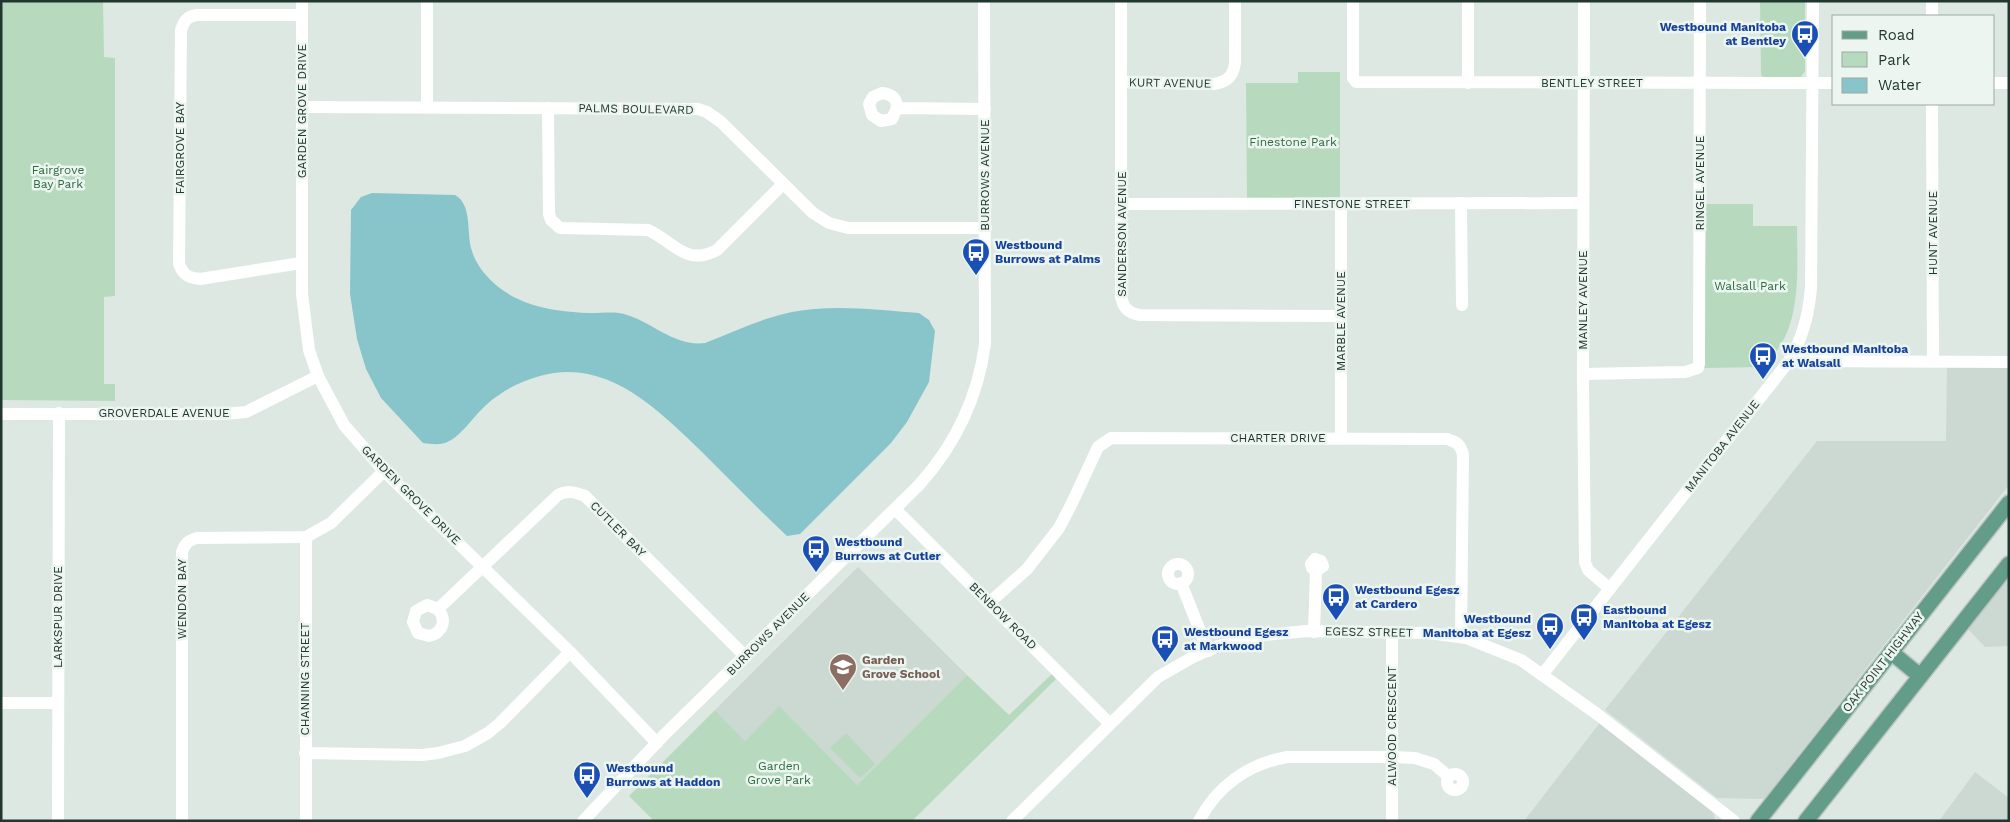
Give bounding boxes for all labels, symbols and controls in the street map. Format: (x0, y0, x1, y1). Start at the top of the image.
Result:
legend (1832, 15, 1995, 105)
bus stop icon: Westbound Manitoba at Bentley (1790, 19, 1820, 58)
place label: Westbound Manitoba at Bentley (1660, 20, 1786, 48)
text: Road (1878, 26, 1915, 44)
street label: GARDEN GROVE DRIVE (295, 44, 309, 178)
text: Park (1878, 51, 1911, 69)
street label: KURT AVENUE (1129, 75, 1212, 91)
street label: BENTLEY STREET (1541, 76, 1643, 90)
text: Water (1878, 76, 1921, 94)
street label: PALMS BOULEVARD (578, 101, 694, 117)
street label: FAIRGROVE BAY (173, 102, 187, 194)
street label: BURROWS AVENUE (978, 119, 992, 231)
park label: Finestone Park (1249, 135, 1337, 149)
street label: RINGEL AVENUE (1693, 135, 1707, 230)
park label: Fairgrove Bay Park (32, 163, 84, 191)
street label: SANDERSON AVENUE (1115, 171, 1129, 297)
street label: HUNT AVENUE (1926, 191, 1940, 275)
street label: FINESTONE STREET (1294, 197, 1410, 211)
bus stop icon: Westbound Burrows at Palms (961, 237, 991, 276)
place label: Westbound Burrows at Palms (995, 238, 1101, 266)
street label: MANLEY AVENUE (1576, 250, 1590, 350)
street label: MARBLE AVENUE (1334, 271, 1348, 371)
park label: Walsall Park (1714, 279, 1786, 293)
bus stop icon: Westbound Manitoba at Walsall (1748, 341, 1778, 380)
place label: Westbound Manitoba at Walsall (1782, 342, 1908, 370)
street label: MANITOBA AVENUE (1682, 397, 1762, 495)
street label: GROVERDALE AVENUE (98, 406, 230, 420)
street label: CHARTER DRIVE (1230, 431, 1326, 445)
street label: GARDEN GROVE DRIVE (359, 443, 464, 548)
street label: CUTLER BAY (587, 498, 649, 560)
bus stop icon: Westbound Burrows at Cutler (801, 534, 831, 573)
place label: Westbound Burrows at Cutler (835, 535, 942, 563)
street label: WENDON BAY (175, 559, 189, 639)
street label: LARKSPUR DRIVE (51, 566, 65, 668)
street label: BENBOW ROAD (966, 579, 1040, 653)
bus stop icon: Westbound Egesz at Cardero (1321, 582, 1351, 621)
place label: Westbound Egesz at Cardero (1355, 583, 1459, 611)
street label: BURROWS AVENUE (724, 589, 813, 678)
bus stop icon: Eastbound Manitoba at Egesz (1569, 602, 1599, 641)
place label: Eastbound Manitoba at Egesz (1603, 603, 1711, 631)
street label: OAK POINT HIGHWAY (1840, 609, 1926, 715)
bus stop icon: Westbound Manitoba at Egesz (1535, 611, 1565, 650)
place label: Westbound Manitoba at Egesz (1423, 612, 1531, 640)
street label: CHANNING STREET (298, 623, 312, 735)
bus stop icon: Westbound Egesz at Markwood (1150, 624, 1180, 663)
street label: EGESZ STREET (1325, 624, 1413, 640)
place label: Westbound Egesz at Markwood (1184, 625, 1288, 653)
school or university icon: Garden Grove School (828, 652, 858, 691)
place label: Garden Grove School (862, 653, 940, 681)
street label: ALWOOD CRESCENT (1385, 666, 1399, 786)
park label: Garden Grove Park (747, 759, 811, 787)
bus stop icon: Westbound Burrows at Haddon (572, 760, 602, 799)
place label: Westbound Burrows at Haddon (606, 761, 720, 789)

